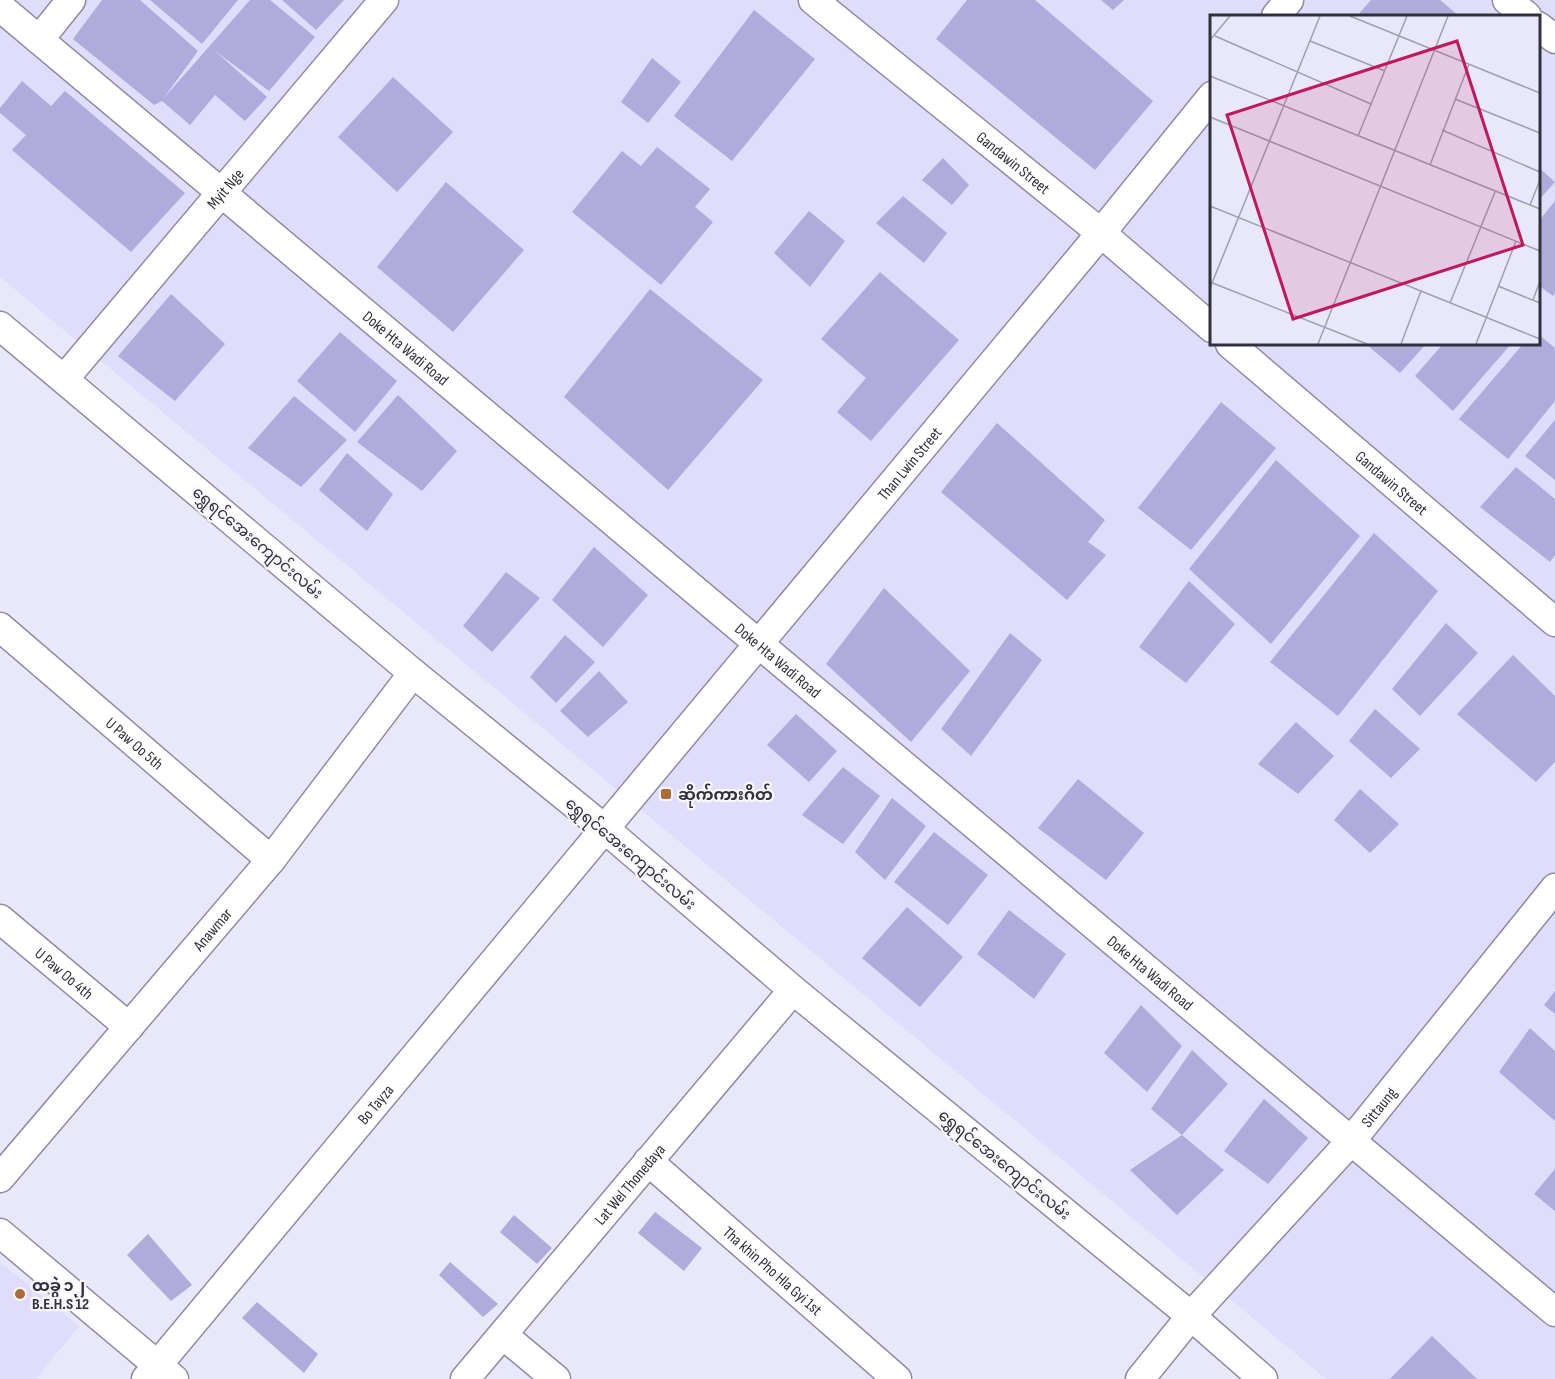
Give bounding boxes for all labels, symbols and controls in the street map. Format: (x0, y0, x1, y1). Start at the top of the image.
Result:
inset map (1210, 15, 1540, 345)
street label: Gandawin Street (972, 128, 1053, 199)
street label: Myit Nge (204, 165, 249, 214)
street label: Doke Hta Wadi Road (358, 307, 452, 390)
street label: Than Lwin Street (874, 424, 946, 505)
street label: Gandawin Street (1351, 447, 1431, 520)
street label: ရွှေရင်အေးကျောင်းလမ်း (186, 481, 328, 606)
street label: Doke Hta Wadi Road (731, 620, 824, 703)
street label: U Paw Oo 5th (101, 714, 167, 774)
place label: ဆိုက်ကားဂိတ် (678, 783, 773, 808)
marker: ဆိုက်ကားဂိတ် (659, 787, 673, 801)
street label: ရွှေရင်အေးကျောင်းလမ်း (559, 792, 701, 917)
street label: Anawmar (189, 905, 237, 956)
street label: Doke Hta Wadi Road (1103, 932, 1196, 1015)
street label: U Paw Oo 4th (30, 944, 96, 1004)
street label: Bo Tayza (354, 1081, 398, 1129)
street label: Sittaung (1358, 1084, 1401, 1132)
street label: ရွှေရင်အေးကျောင်းလမ်း (932, 1104, 1076, 1227)
street label: Lat Wel Thonedaya (591, 1141, 670, 1229)
street label: Tha khin Pho Hla Gyi 1st (718, 1223, 826, 1320)
place label: ထခွဲ ၁၂ B.E.H.S 12 (32, 1276, 89, 1314)
marker: ထခွဲ ၁၂ B.E.H.S 12 (13, 1287, 27, 1301)

